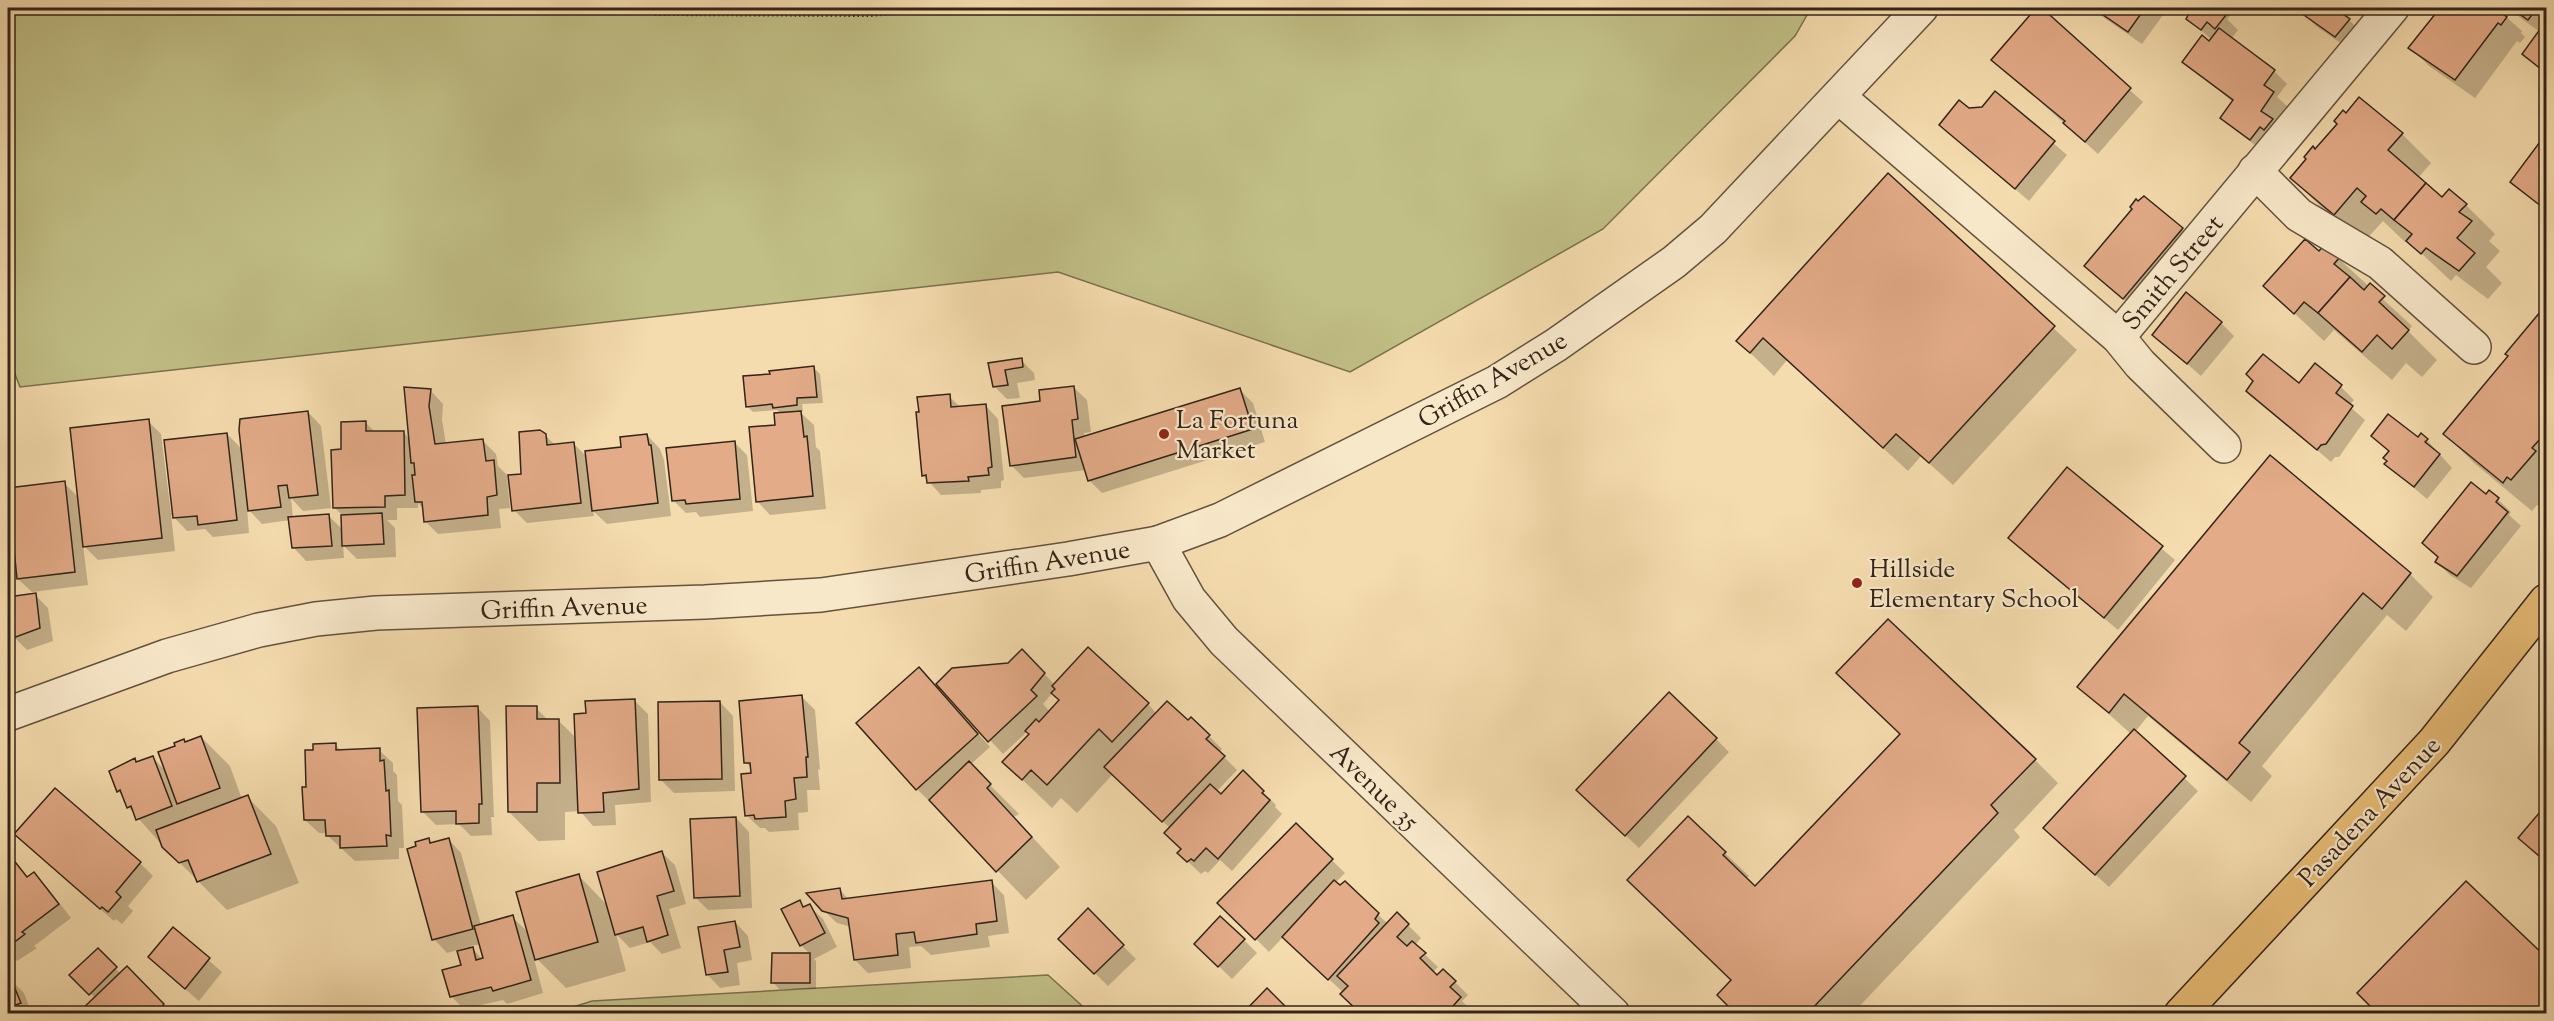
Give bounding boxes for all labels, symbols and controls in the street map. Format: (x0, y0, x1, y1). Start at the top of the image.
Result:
street label: Smith Street (2114, 208, 2233, 340)
street label: Griffin Avenue (1412, 323, 1575, 439)
place label: La Fortuna Market (1176, 403, 1298, 470)
marker: La Fortuna Market (1157, 427, 1171, 441)
street label: Griffin Avenue (962, 532, 1133, 595)
place label: Hillside Elementary School (1869, 552, 2079, 619)
marker: Hillside Elementary School (1850, 576, 1864, 590)
street label: Griffin Avenue (480, 588, 648, 631)
street label: Pasadena Avenue (2291, 729, 2451, 896)
street label: Avenue 35 (1320, 736, 1426, 840)

